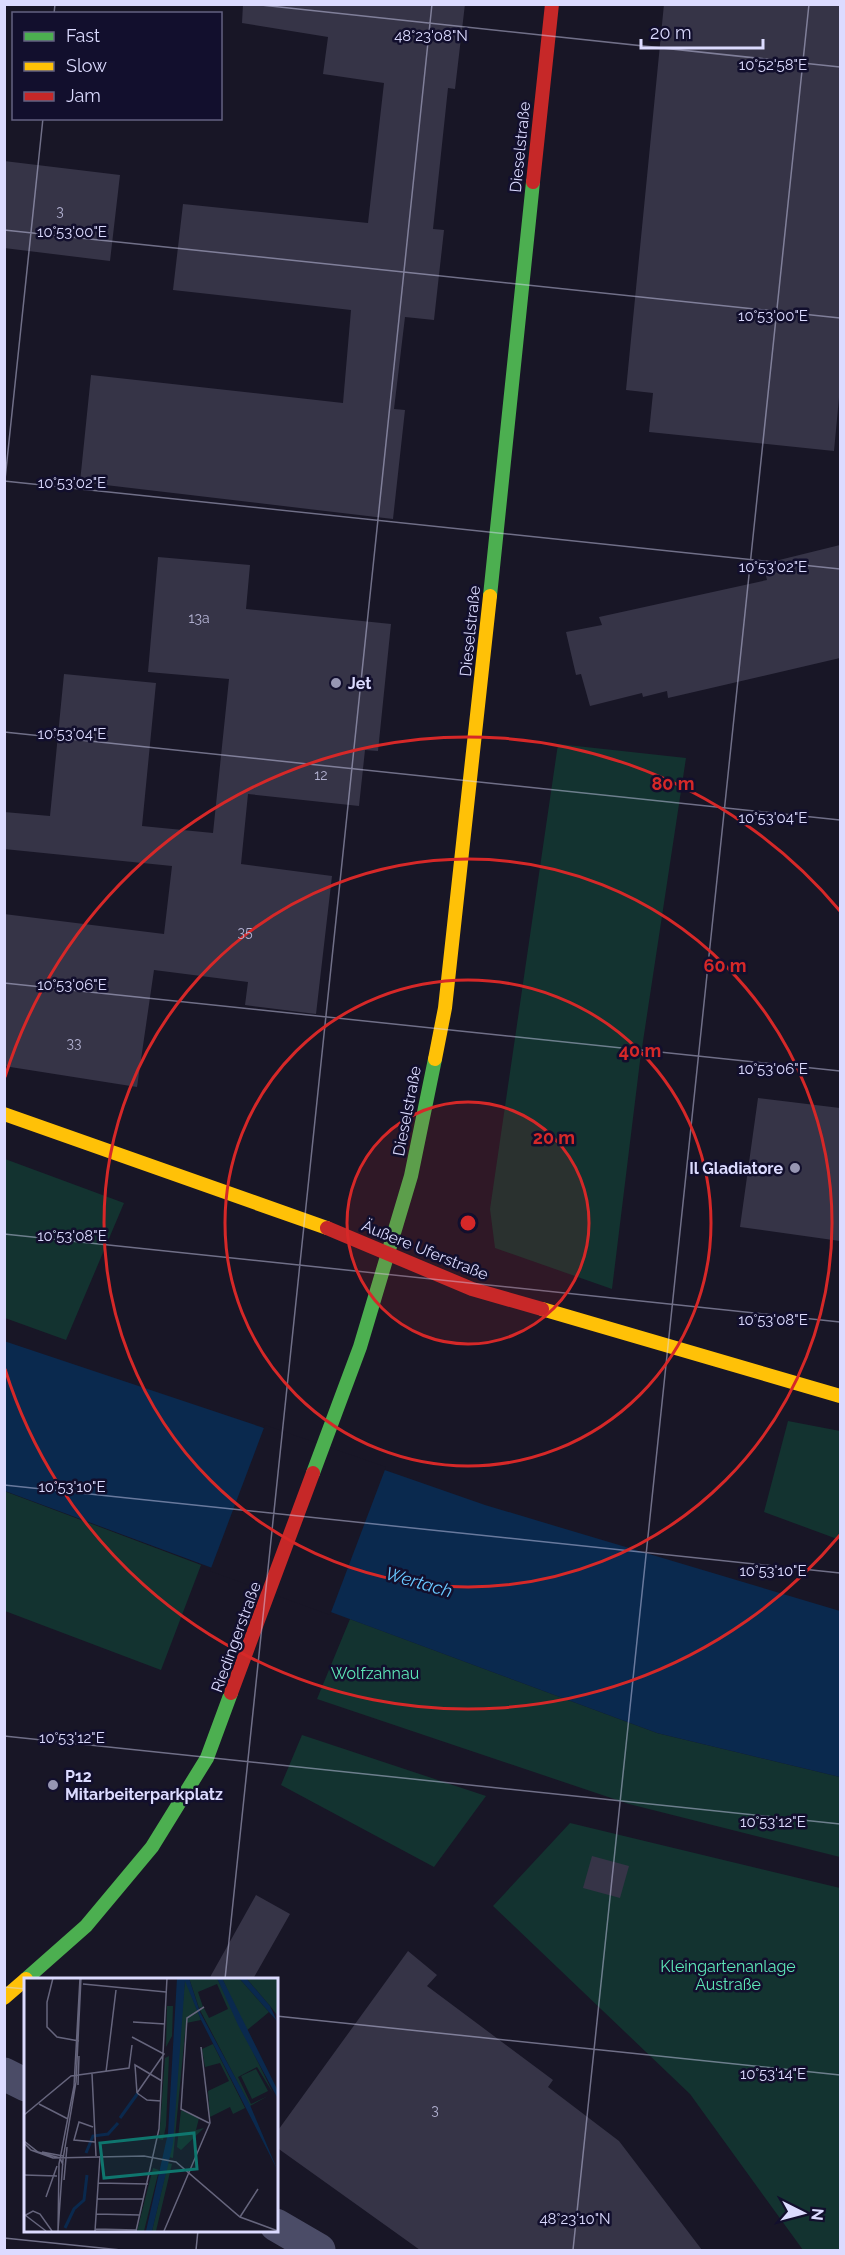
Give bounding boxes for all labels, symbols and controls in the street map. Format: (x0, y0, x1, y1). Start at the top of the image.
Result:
legend (12, 12, 222, 120)
scale bar (641, 12, 762, 50)
text: 20 m (650, 22, 692, 43)
text: Fast (66, 25, 100, 46)
text: 48°23'08"N (394, 27, 468, 45)
text: Slow (66, 55, 107, 76)
text: 10°52'58"E (739, 56, 807, 74)
text: Jam (66, 85, 101, 106)
street label: Dieselstraße (506, 101, 534, 193)
house number: 3 (56, 203, 64, 219)
text: 10°53'00"E (37, 223, 107, 241)
text: 10°53'00"E (738, 307, 808, 325)
text: 10°53'02"E (38, 474, 106, 492)
text: 10°53'02"E (739, 558, 807, 576)
street label: Dieselstraße (456, 585, 484, 677)
house number: 13a (188, 610, 210, 626)
place label: Jet (348, 674, 371, 693)
marker: Jet (329, 676, 343, 690)
text: 10°53'04"E (38, 725, 106, 743)
house number: 12 (314, 767, 328, 783)
text: 80 m (651, 773, 695, 794)
text: 10°53'04"E (739, 809, 807, 827)
house number: 35 (237, 924, 253, 940)
text: 60 m (703, 955, 747, 976)
text: 10°53'06"E (37, 976, 107, 994)
house number: 33 (67, 1035, 81, 1051)
text: 40 m (619, 1040, 661, 1061)
text: 10°53'06"E (738, 1060, 808, 1078)
street label: Dieselstraße (389, 1064, 425, 1158)
text: 20 m (533, 1127, 575, 1148)
place label: Il Gladiatore (689, 1159, 783, 1178)
marker: Il Gladiatore (788, 1161, 802, 1175)
centre of rings (458, 1213, 478, 1233)
street label: Äußere Uferstraße (359, 1215, 491, 1284)
text: 10°53'08"E (37, 1227, 107, 1245)
text: 10°53'08"E (738, 1311, 808, 1329)
text: 10°53'10"E (38, 1478, 106, 1496)
water label: Wertach (383, 1562, 455, 1602)
text: 10°53'10"E (739, 1562, 807, 1580)
street label: Riedingerstraße (207, 1579, 265, 1695)
park label: Wolfzahnau (331, 1664, 419, 1683)
text: 10°53'12"E (39, 1729, 105, 1747)
place label: P12 Mitarbeiterparkplatz (65, 1767, 223, 1804)
marker: P12 Mitarbeiterparkplatz (46, 1778, 60, 1792)
text: 10°53'12"E (740, 1813, 806, 1831)
park label: Kleingartenanlage Austraße (660, 1957, 796, 1994)
inset map (24, 1978, 278, 2231)
text: 10°53'14"E (740, 2065, 806, 2083)
house number: 3 (431, 2102, 439, 2118)
north arrow (773, 2183, 833, 2243)
text: N (807, 2207, 828, 2222)
text: 48°23'10"N (539, 2210, 611, 2228)

